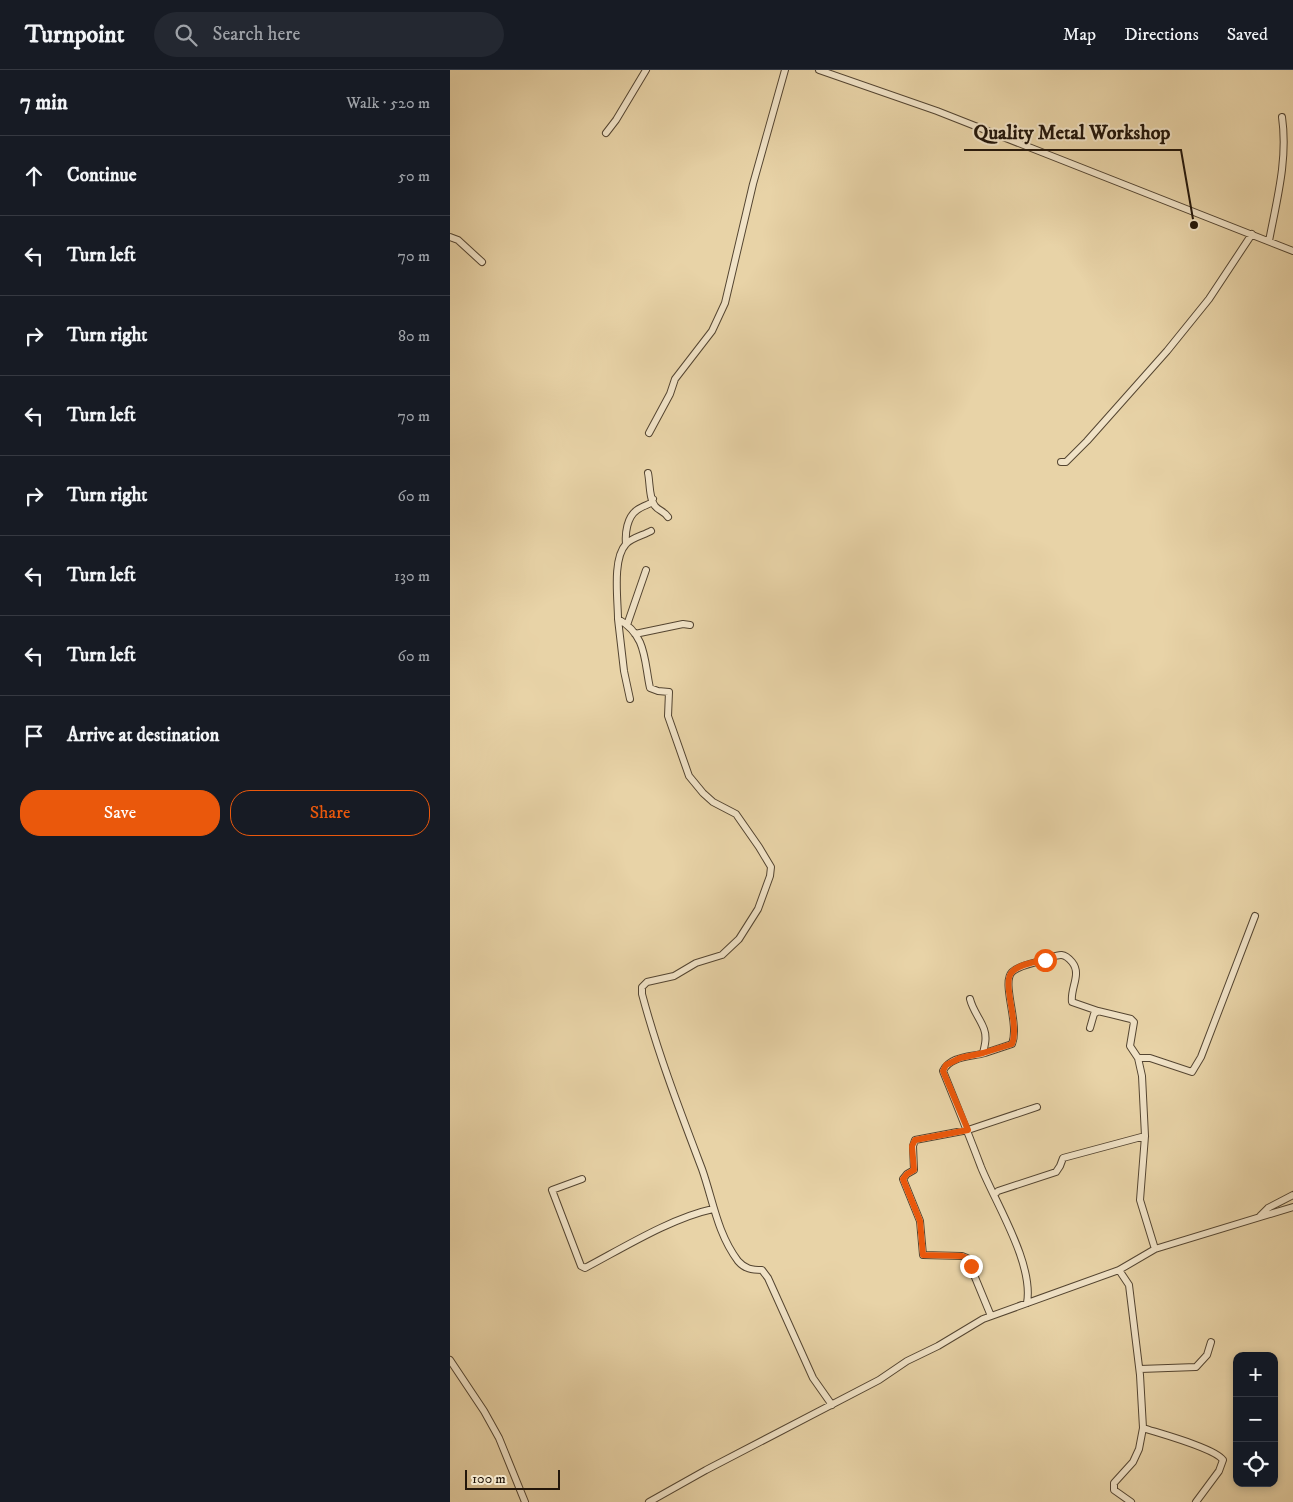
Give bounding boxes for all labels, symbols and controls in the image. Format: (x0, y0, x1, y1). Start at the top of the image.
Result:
search box (154, 12, 504, 57)
text: Turnpoint (25, 20, 124, 50)
icon: search (172, 21, 200, 49)
text: Search here (212, 23, 300, 46)
text: Map (1063, 24, 1096, 46)
text: Directions (1124, 24, 1199, 46)
text: Saved (1227, 24, 1268, 46)
text: 7 min (20, 90, 68, 116)
text: Walk · 520 m (346, 93, 430, 113)
callout: Quality Metal Workshop (964, 115, 1181, 150)
text: Quality Metal Workshop (974, 121, 1170, 146)
icon: ahead (20, 162, 48, 190)
text: Continue (67, 164, 137, 187)
text: 50 m (398, 166, 430, 186)
icon: left (20, 242, 48, 270)
text: Turn left (67, 244, 136, 267)
text: 70 m (398, 246, 430, 266)
icon: right (20, 322, 48, 350)
text: Turn right (67, 324, 147, 347)
text: 80 m (398, 326, 430, 346)
icon: left (20, 402, 48, 430)
text: Turn left (67, 404, 136, 427)
text: 70 m (398, 406, 430, 426)
icon: right (20, 482, 48, 510)
text: Turn right (67, 484, 147, 507)
text: 60 m (398, 486, 430, 506)
icon: left (20, 562, 48, 590)
text: Turn left (67, 564, 136, 587)
text: 130 m (394, 566, 430, 586)
icon: left (20, 642, 48, 670)
text: Turn left (67, 644, 136, 667)
text: 60 m (398, 646, 430, 666)
icon: arrive (20, 722, 48, 750)
text: Arrive at destination (67, 724, 219, 747)
button: Save (20, 790, 220, 836)
button: Share (230, 790, 430, 836)
route start (1034, 949, 1057, 972)
route end (960, 1255, 983, 1278)
map controls (1233, 1352, 1278, 1487)
button: + (1233, 1352, 1278, 1397)
button: − (1233, 1397, 1278, 1442)
button: locate (1233, 1442, 1278, 1487)
scale bar (465, 1467, 560, 1490)
text: 100 m (472, 1470, 506, 1488)

